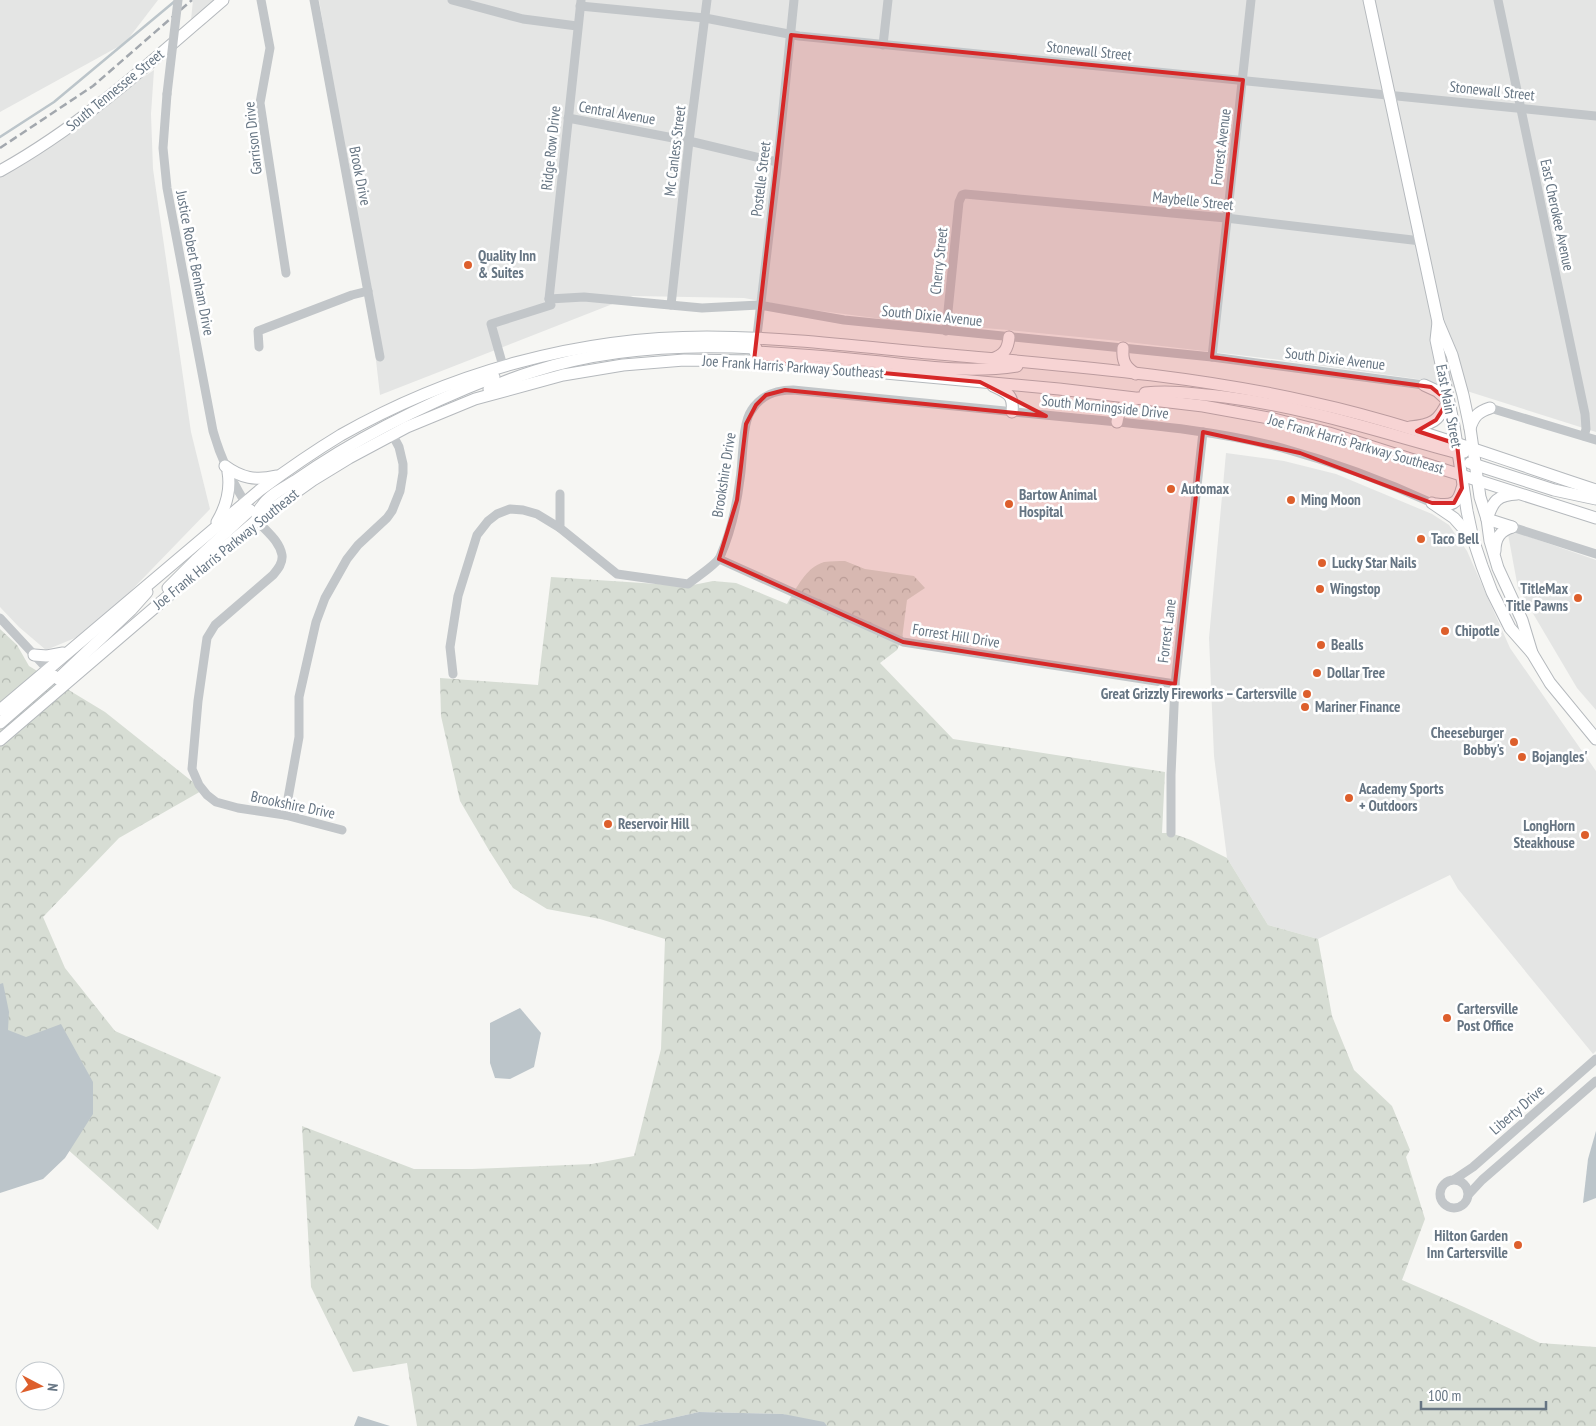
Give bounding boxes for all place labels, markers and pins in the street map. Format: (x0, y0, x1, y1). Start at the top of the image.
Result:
place label: Quality Inn & Suites (478, 246, 536, 282)
marker: Quality Inn & Suites (462, 259, 474, 271)
place label: Automax (1180, 479, 1229, 498)
marker: Automax (1165, 483, 1177, 495)
place label: Bartow Animal Hospital (1019, 485, 1097, 521)
place label: Ming Moon (1301, 490, 1361, 509)
marker: Ming Moon (1285, 494, 1297, 506)
marker: Bartow Animal Hospital (1003, 498, 1015, 510)
place label: Taco Bell (1431, 529, 1479, 548)
marker: Taco Bell (1415, 533, 1427, 545)
place label: Lucky Star Nails (1332, 553, 1417, 572)
marker: Lucky Star Nails (1316, 557, 1328, 569)
place label: Wingstop (1329, 579, 1381, 598)
place label: TitleMax Title Pawns (1506, 579, 1568, 615)
marker: Wingstop (1314, 583, 1326, 595)
marker: TitleMax Title Pawns (1572, 592, 1584, 604)
place label: Chipotle (1455, 621, 1500, 640)
marker: Chipotle (1439, 625, 1451, 637)
place label: Bealls (1331, 635, 1364, 654)
marker: Bealls (1315, 639, 1327, 651)
place label: Dollar Tree (1327, 663, 1385, 682)
marker: Dollar Tree (1311, 667, 1323, 679)
place label: Great Grizzly Fireworks – Cartersville (1101, 684, 1297, 703)
marker: Great Grizzly Fireworks – Cartersville (1301, 688, 1313, 700)
place label: Mariner Finance (1315, 697, 1400, 716)
marker: Mariner Finance (1299, 701, 1311, 713)
place label: Cheeseburger Bobby's (1431, 723, 1505, 759)
marker: Cheeseburger Bobby's (1508, 736, 1520, 748)
place label: Bojangles' (1532, 747, 1588, 766)
marker: Bojangles' (1516, 751, 1528, 763)
place label: Academy Sports + Outdoors (1358, 779, 1444, 815)
marker: Academy Sports + Outdoors (1343, 792, 1355, 804)
place label: Reservoir Hill (618, 814, 690, 833)
place label: LongHorn Steakhouse (1513, 816, 1575, 852)
marker: Reservoir Hill (602, 818, 614, 830)
marker: LongHorn Steakhouse (1579, 829, 1591, 841)
place label: Cartersville Post Office (1457, 999, 1518, 1035)
marker: Cartersville Post Office (1441, 1012, 1453, 1024)
place label: Hilton Garden Inn Cartersville (1427, 1226, 1508, 1262)
marker: Hilton Garden Inn Cartersville (1512, 1239, 1524, 1251)

